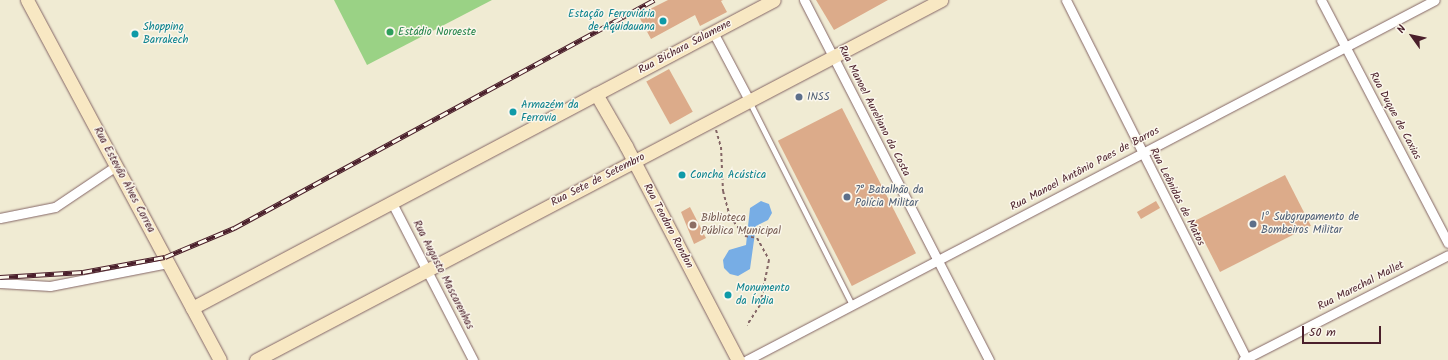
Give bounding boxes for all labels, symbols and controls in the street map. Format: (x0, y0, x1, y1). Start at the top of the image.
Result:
place label: Estação Ferroviária de Aquidauana (568, 8, 655, 34)
marker: Estação Ferroviária de Aquidauana (658, 16, 668, 26)
north arrow (1392, 16, 1432, 56)
street label: Rua Bichara Salamene (636, 17, 734, 77)
place label: Shopping Barrakech (143, 21, 189, 47)
text: N (1392, 22, 1411, 37)
place label: Estádio Noroeste (398, 25, 476, 39)
marker: Estádio Noroeste (385, 27, 395, 37)
marker: Shopping Barrakech (130, 29, 140, 39)
street label: Rua Manoel Aureliano da Costa (835, 43, 913, 179)
street label: Rua Duque de Caxias (1366, 70, 1424, 162)
place label: INSS (807, 90, 830, 104)
marker: INSS (794, 92, 804, 102)
place label: Armazém da Ferrovia (521, 99, 579, 125)
marker: Armazém da Ferrovia (508, 107, 518, 117)
street label: Rua Manoel Antônio Paes de Barros (1008, 124, 1162, 214)
street label: Rua Estevão Alves Correa (91, 125, 157, 235)
street label: Rua Leônidas de Matos (1147, 146, 1207, 248)
street label: Rua Sete de Setembro (549, 151, 647, 209)
place label: Concha Acústica (690, 168, 766, 182)
marker: Concha Acústica (677, 170, 687, 180)
street label: Rua Teodoro Rondon (640, 181, 696, 271)
place label: 7° Batalhão da Polícia Militar (855, 184, 924, 210)
marker: 7° Batalhão da Polícia Militar (842, 192, 852, 202)
place label: 1º Subgrupamento de Bombeiros Militar (1261, 211, 1359, 237)
place label: Biblioteca Pública Municipal (701, 212, 781, 238)
street label: Rua Augusto Mascarenhas (410, 218, 476, 332)
marker: 1º Subgrupamento de Bombeiros Militar (1248, 219, 1258, 229)
marker: Biblioteca Pública Municipal (688, 220, 698, 230)
street label: Rua Marechal Mallet (1316, 259, 1406, 313)
place label: Monumento da Índia (736, 282, 790, 308)
marker: Monumento da Índia (723, 290, 733, 300)
scale bar (1304, 318, 1383, 344)
text: 50 m (1309, 323, 1336, 342)

